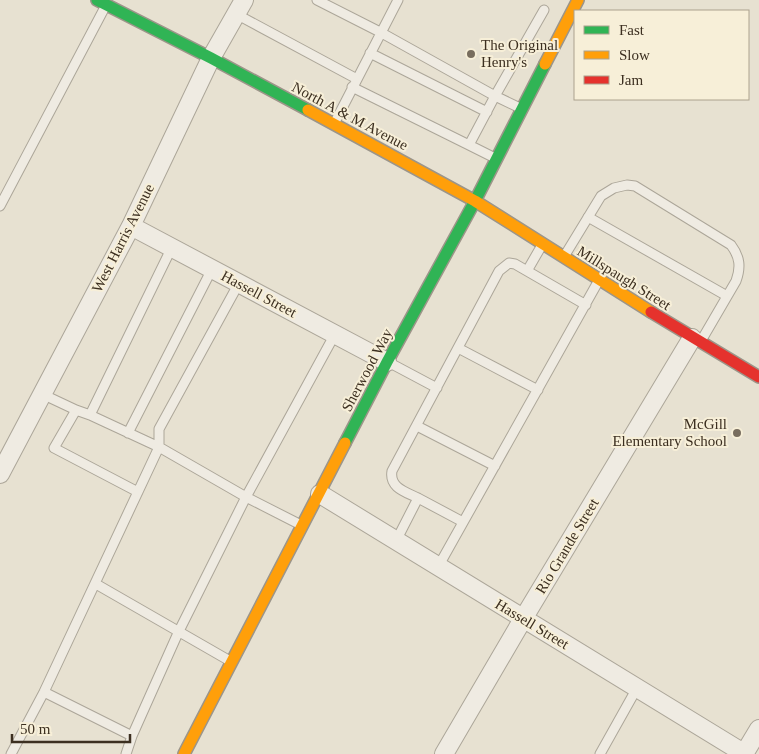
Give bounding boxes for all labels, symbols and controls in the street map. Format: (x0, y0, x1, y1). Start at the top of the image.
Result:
legend (574, 10, 749, 100)
text: Fast (619, 22, 645, 38)
place label: The Original Henry's (481, 37, 558, 70)
text: Slow (619, 47, 650, 63)
marker: The Original Henry's (465, 48, 477, 60)
text: Jam (619, 72, 643, 88)
street label: North A & M Avenue (289, 79, 411, 153)
street label: West Harris Avenue (89, 181, 157, 295)
street label: Millspaugh Street (574, 243, 674, 314)
street label: Hassell Street (219, 267, 300, 321)
street label: Sherwood Way (338, 325, 396, 414)
place label: McGill Elementary School (612, 416, 727, 449)
marker: McGill Elementary School (731, 427, 743, 439)
street label: Rio Grande Street (532, 495, 602, 597)
street label: Hassell Street (492, 596, 572, 653)
scale bar (12, 712, 130, 744)
text: 50 m (20, 721, 51, 737)

